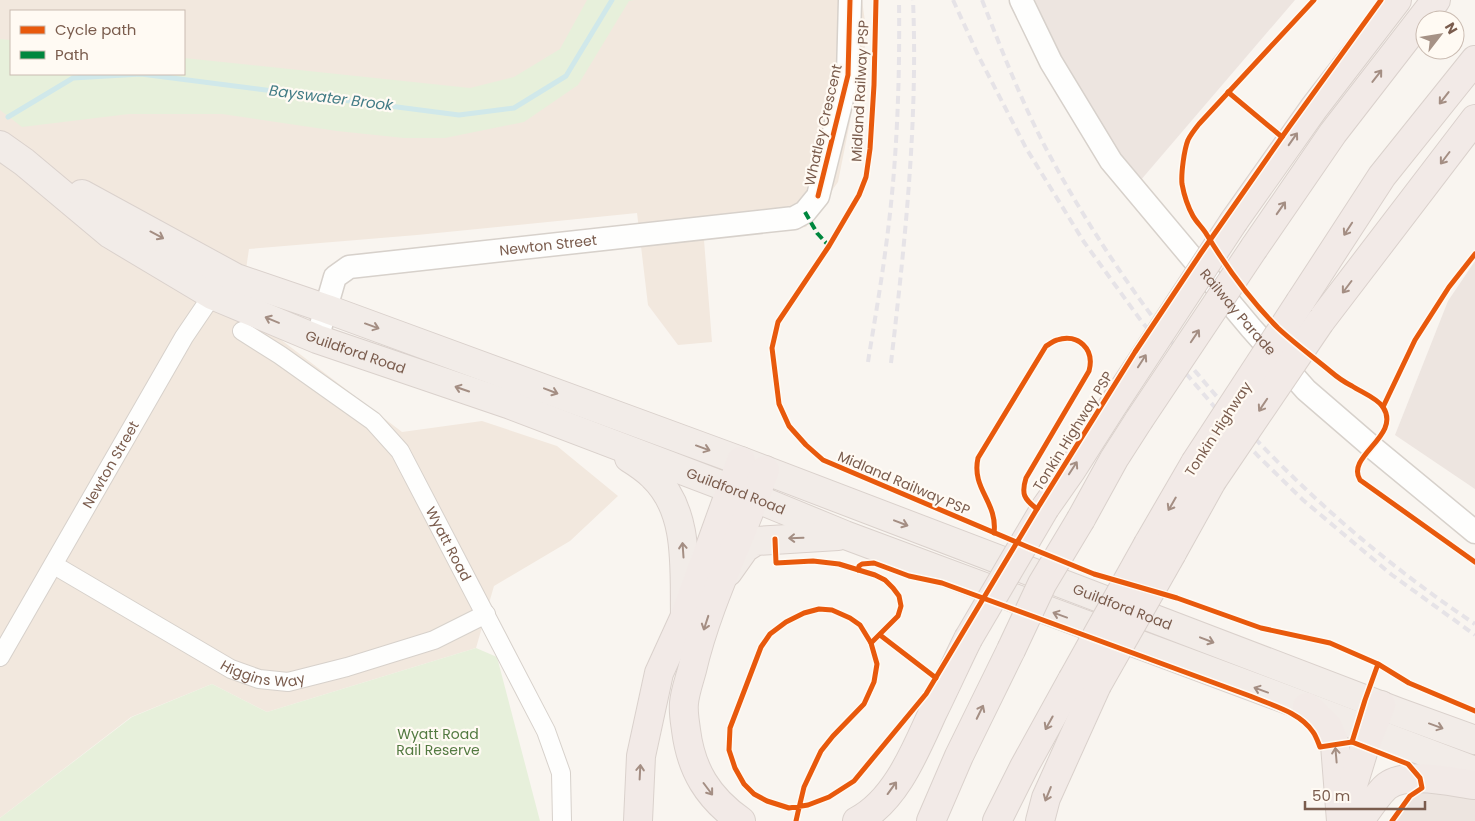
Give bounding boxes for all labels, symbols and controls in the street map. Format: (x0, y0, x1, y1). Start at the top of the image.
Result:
legend (10, 10, 185, 75)
north arrow (1415, 10, 1465, 60)
text: Cycle path (55, 19, 136, 40)
text: N (1440, 19, 1462, 38)
street label: Midland Railway PSP (846, 20, 874, 162)
text: Path (55, 44, 89, 65)
street label: Whatley Crescent (799, 62, 847, 188)
one-way arrow (1372, 69, 1382, 83)
water label: Bayswater Brook (268, 79, 395, 116)
one-way arrow (1439, 91, 1450, 104)
one-way arrow (1287, 133, 1298, 146)
one-way arrow (1440, 151, 1451, 164)
one-way arrow (1276, 201, 1286, 215)
one-way arrow (1343, 221, 1353, 235)
one-way arrow (149, 230, 164, 240)
street label: Newton Street (498, 230, 598, 260)
street label: Railway Parade (1195, 264, 1281, 360)
one-way arrow (1341, 280, 1352, 293)
one-way arrow (265, 315, 280, 325)
one-way arrow (364, 322, 380, 331)
street label: Guildford Road (302, 325, 408, 378)
one-way arrow (1190, 329, 1200, 343)
one-way arrow (1137, 355, 1147, 369)
street label: Tonkin Highway PSP (1028, 367, 1118, 495)
street label: Tonkin Highway (1180, 378, 1256, 480)
one-way arrow (455, 383, 471, 393)
one-way arrow (543, 387, 558, 396)
one-way arrow (1258, 398, 1268, 412)
street label: Newton Street (78, 417, 144, 512)
one-way arrow (695, 444, 711, 453)
street label: Midland Railway PSP (835, 446, 973, 520)
one-way arrow (1068, 461, 1078, 475)
street label: Guildford Road (684, 463, 788, 519)
one-way arrow (1166, 496, 1176, 510)
street label: Wyatt Road (421, 503, 476, 585)
one-way arrow (894, 519, 909, 528)
one-way arrow (788, 534, 804, 543)
one-way arrow (678, 542, 688, 558)
street label: Guildford Road (1070, 579, 1175, 635)
one-way arrow (1052, 610, 1068, 619)
one-way arrow (701, 615, 710, 630)
one-way arrow (1200, 636, 1215, 645)
street label: Higgins Way (217, 655, 307, 692)
one-way arrow (1254, 685, 1269, 694)
one-way arrow (976, 705, 985, 720)
one-way arrow (1044, 715, 1054, 730)
one-way arrow (1428, 722, 1444, 732)
park label: Wyatt Road Rail Reserve (396, 724, 480, 760)
one-way arrow (1331, 747, 1341, 763)
one-way arrow (636, 765, 645, 781)
scale bar (1305, 778, 1425, 810)
one-way arrow (887, 781, 897, 795)
one-way arrow (702, 782, 713, 795)
one-way arrow (1043, 785, 1052, 801)
text: 50 m (1312, 785, 1350, 806)

